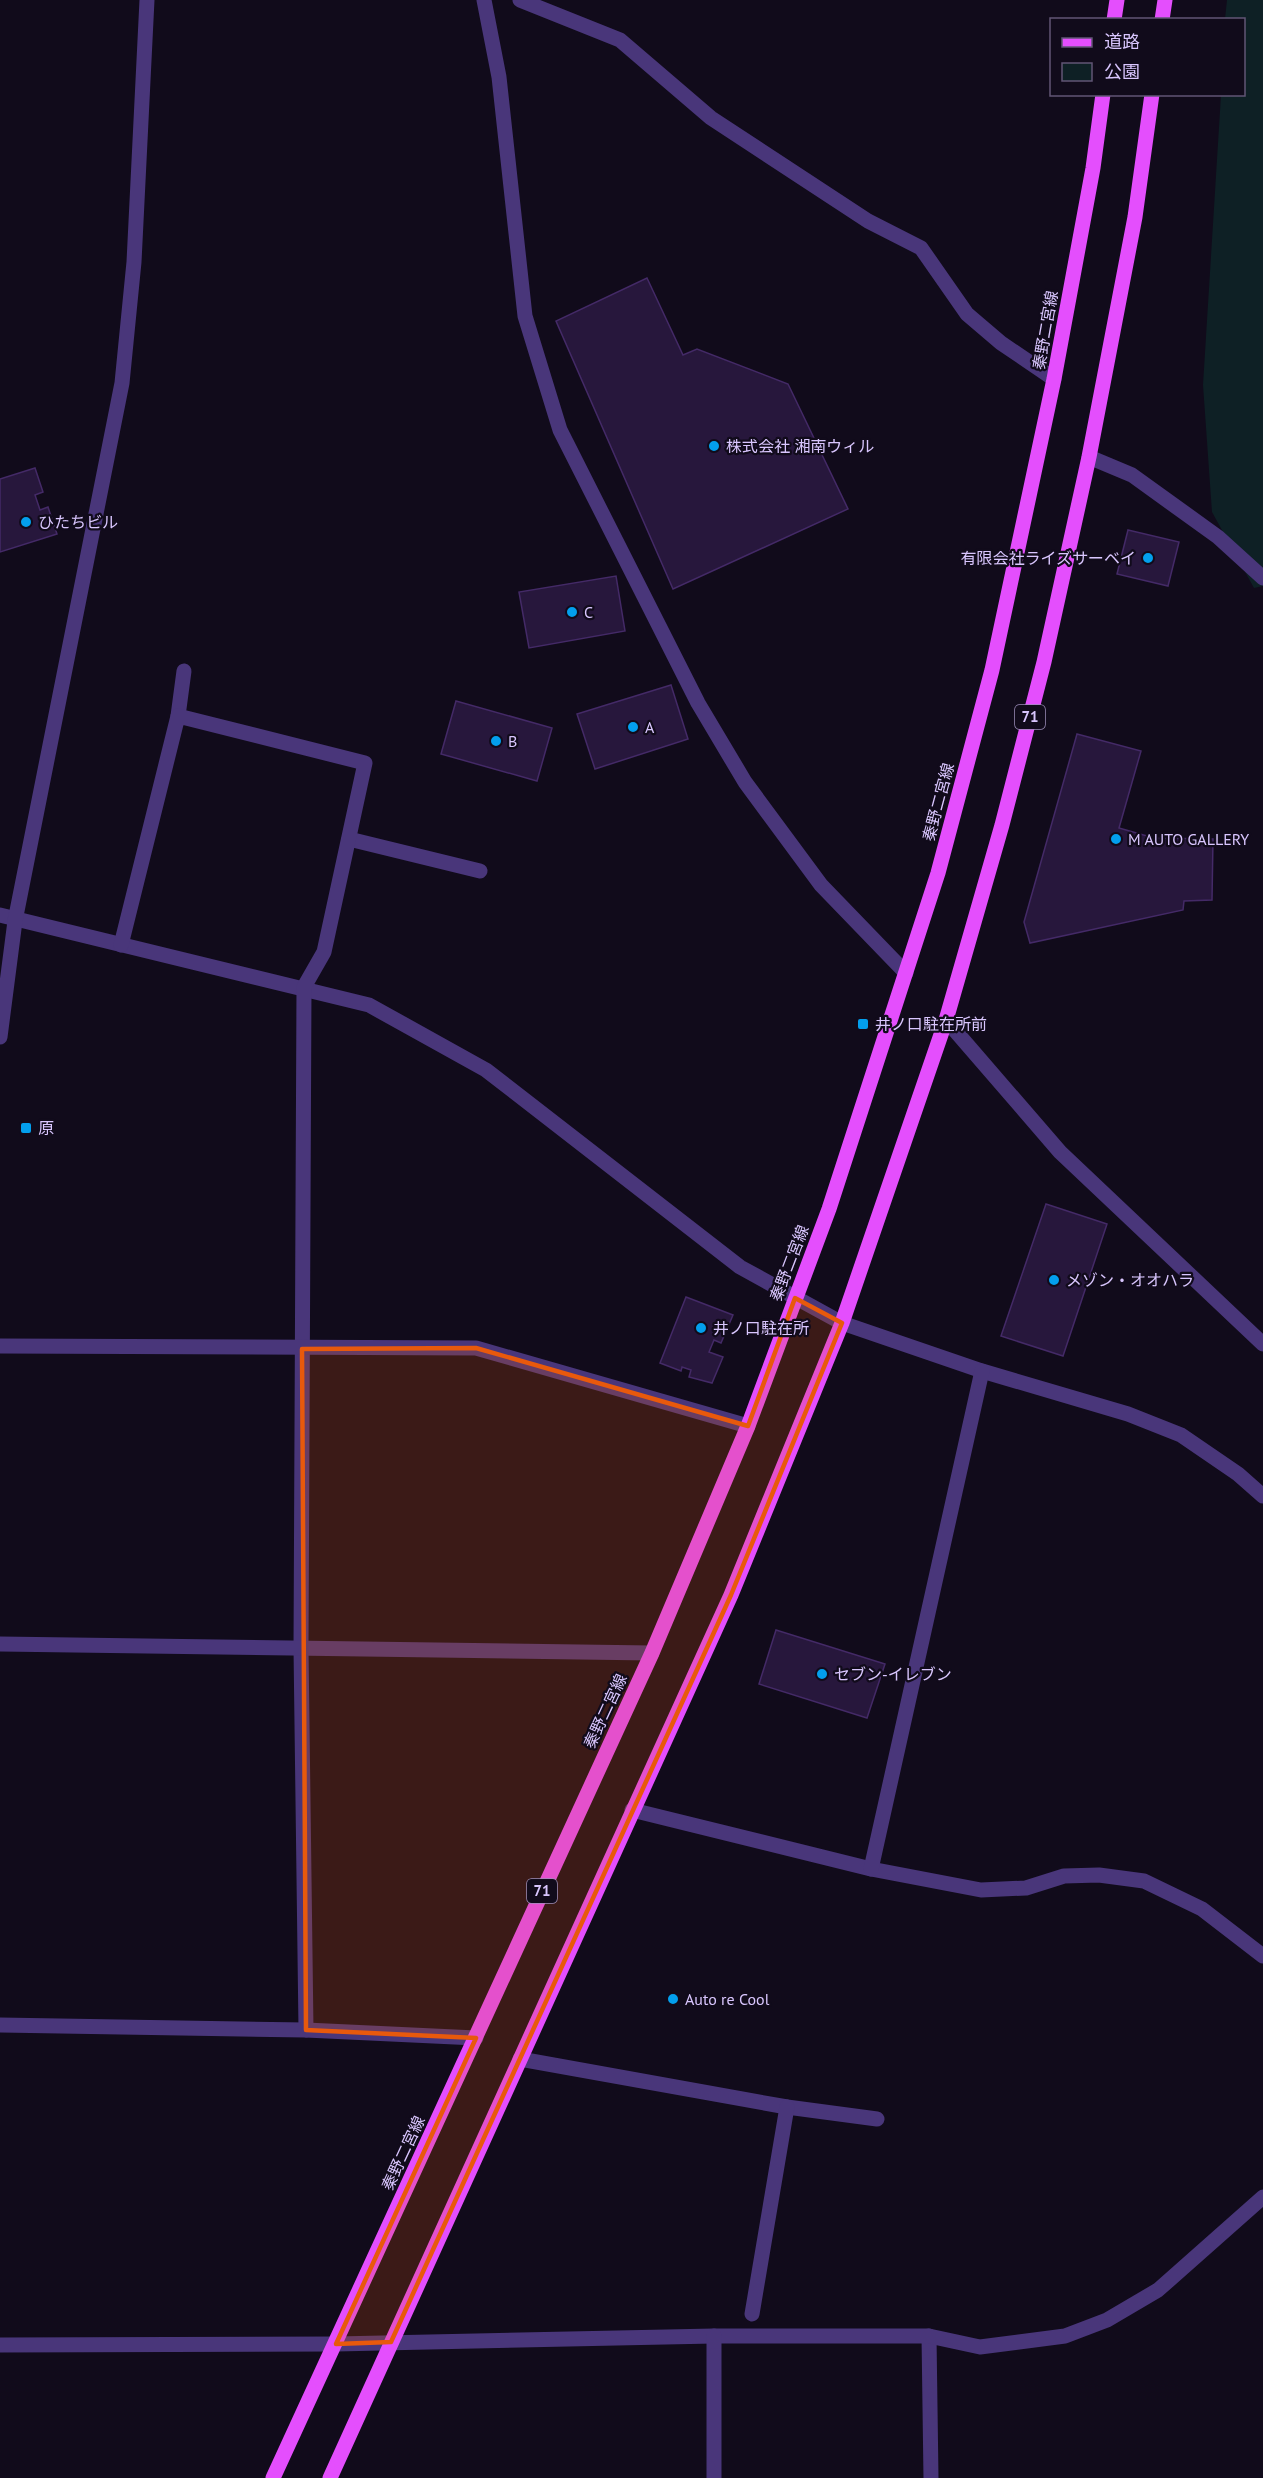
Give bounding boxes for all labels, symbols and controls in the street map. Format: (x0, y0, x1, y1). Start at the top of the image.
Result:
legend (1050, 18, 1245, 96)
text: 道路 (1104, 30, 1140, 53)
text: 公園 (1104, 60, 1140, 83)
street label: 秦野二宮線 (1028, 289, 1062, 371)
place label: 株式会社 湘南ウィル (726, 436, 874, 456)
marker: 株式会社 湘南ウィル (707, 439, 721, 453)
place label: ひたちビル (38, 512, 118, 532)
marker: ひたちビル (19, 515, 33, 529)
place label: 有限会社ライズサーベイ (960, 548, 1136, 568)
marker: 有限会社ライズサーベイ (1141, 551, 1155, 565)
place label: C (584, 602, 593, 622)
marker: C (565, 605, 579, 619)
road number: 71 (1015, 705, 1045, 729)
place label: A (645, 717, 655, 737)
marker: A (626, 720, 640, 734)
place label: B (508, 731, 517, 751)
marker: B (489, 734, 503, 748)
street label: 秦野二宮線 (918, 761, 958, 843)
place label: M AUTO GALLERY (1128, 829, 1249, 849)
marker: M AUTO GALLERY (1109, 832, 1123, 846)
place label: 井ノ口駐在所前 (875, 1014, 987, 1034)
marker: 井ノ口駐在所前 (856, 1017, 870, 1031)
place label: 原 (38, 1118, 54, 1138)
marker: 原 (19, 1121, 33, 1135)
street label: 秦野二宮線 (765, 1222, 813, 1304)
place label: メゾン・オオハラ (1066, 1270, 1194, 1290)
marker: メゾン・オオハラ (1047, 1273, 1061, 1287)
place label: 井ノ口駐在所 (713, 1318, 809, 1338)
marker: 井ノ口駐在所 (694, 1321, 708, 1335)
place label: セブン-イレブン (834, 1664, 952, 1684)
marker: セブン-イレブン (815, 1667, 829, 1681)
street label: 秦野二宮線 (579, 1671, 631, 1751)
road number: 71 (527, 1879, 557, 1903)
place label: Auto re Cool (685, 1989, 770, 2009)
marker: Auto re Cool (666, 1992, 680, 2006)
street label: 秦野二宮線 (377, 2113, 429, 2193)

